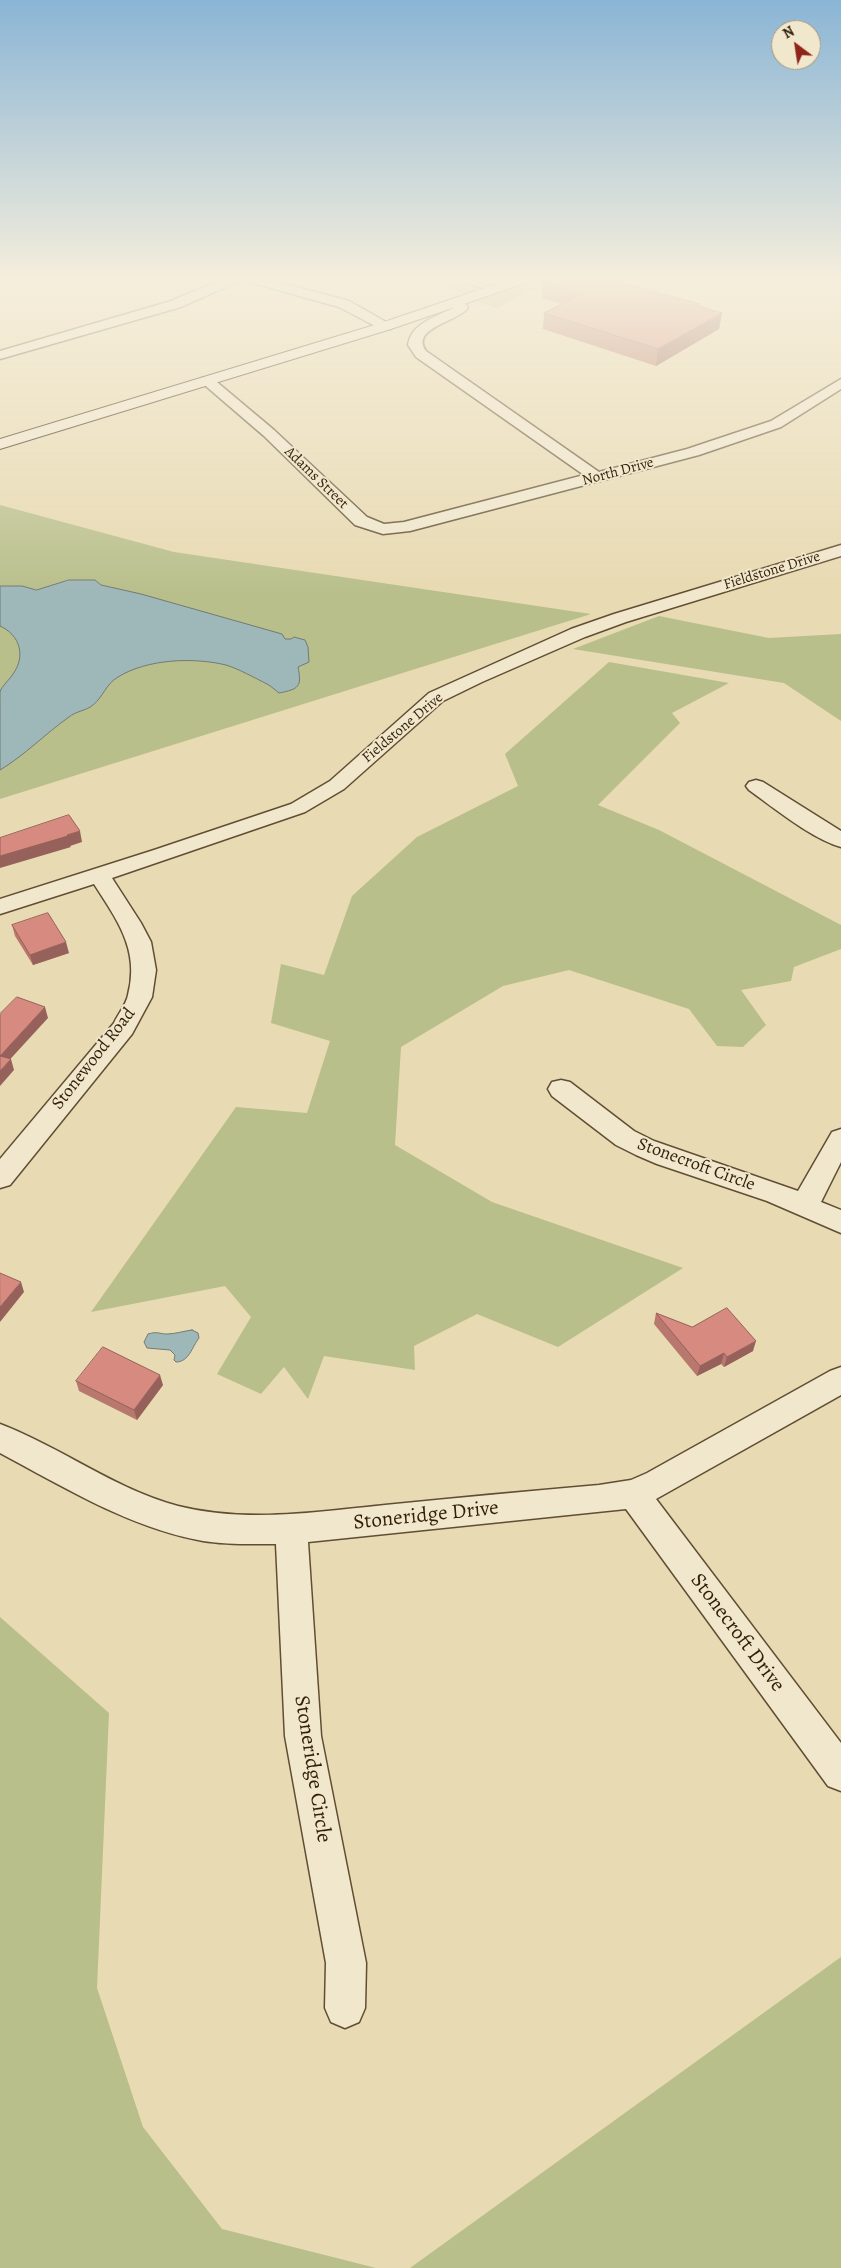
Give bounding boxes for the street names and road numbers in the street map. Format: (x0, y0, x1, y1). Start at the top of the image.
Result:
street label: Adams Street (280, 443, 352, 513)
street label: North Drive (580, 454, 656, 490)
street label: Fieldstone Drive (722, 548, 822, 594)
street label: Fieldstone Drive (359, 689, 447, 767)
street label: Stonewood Road (48, 1004, 140, 1114)
street label: Stonecroft Circle (634, 1134, 758, 1196)
street label: Stoneridge Drive (352, 1496, 500, 1536)
street label: Stonecroft Drive (684, 1569, 790, 1697)
street label: Stoneridge Circle (288, 1694, 336, 1844)

